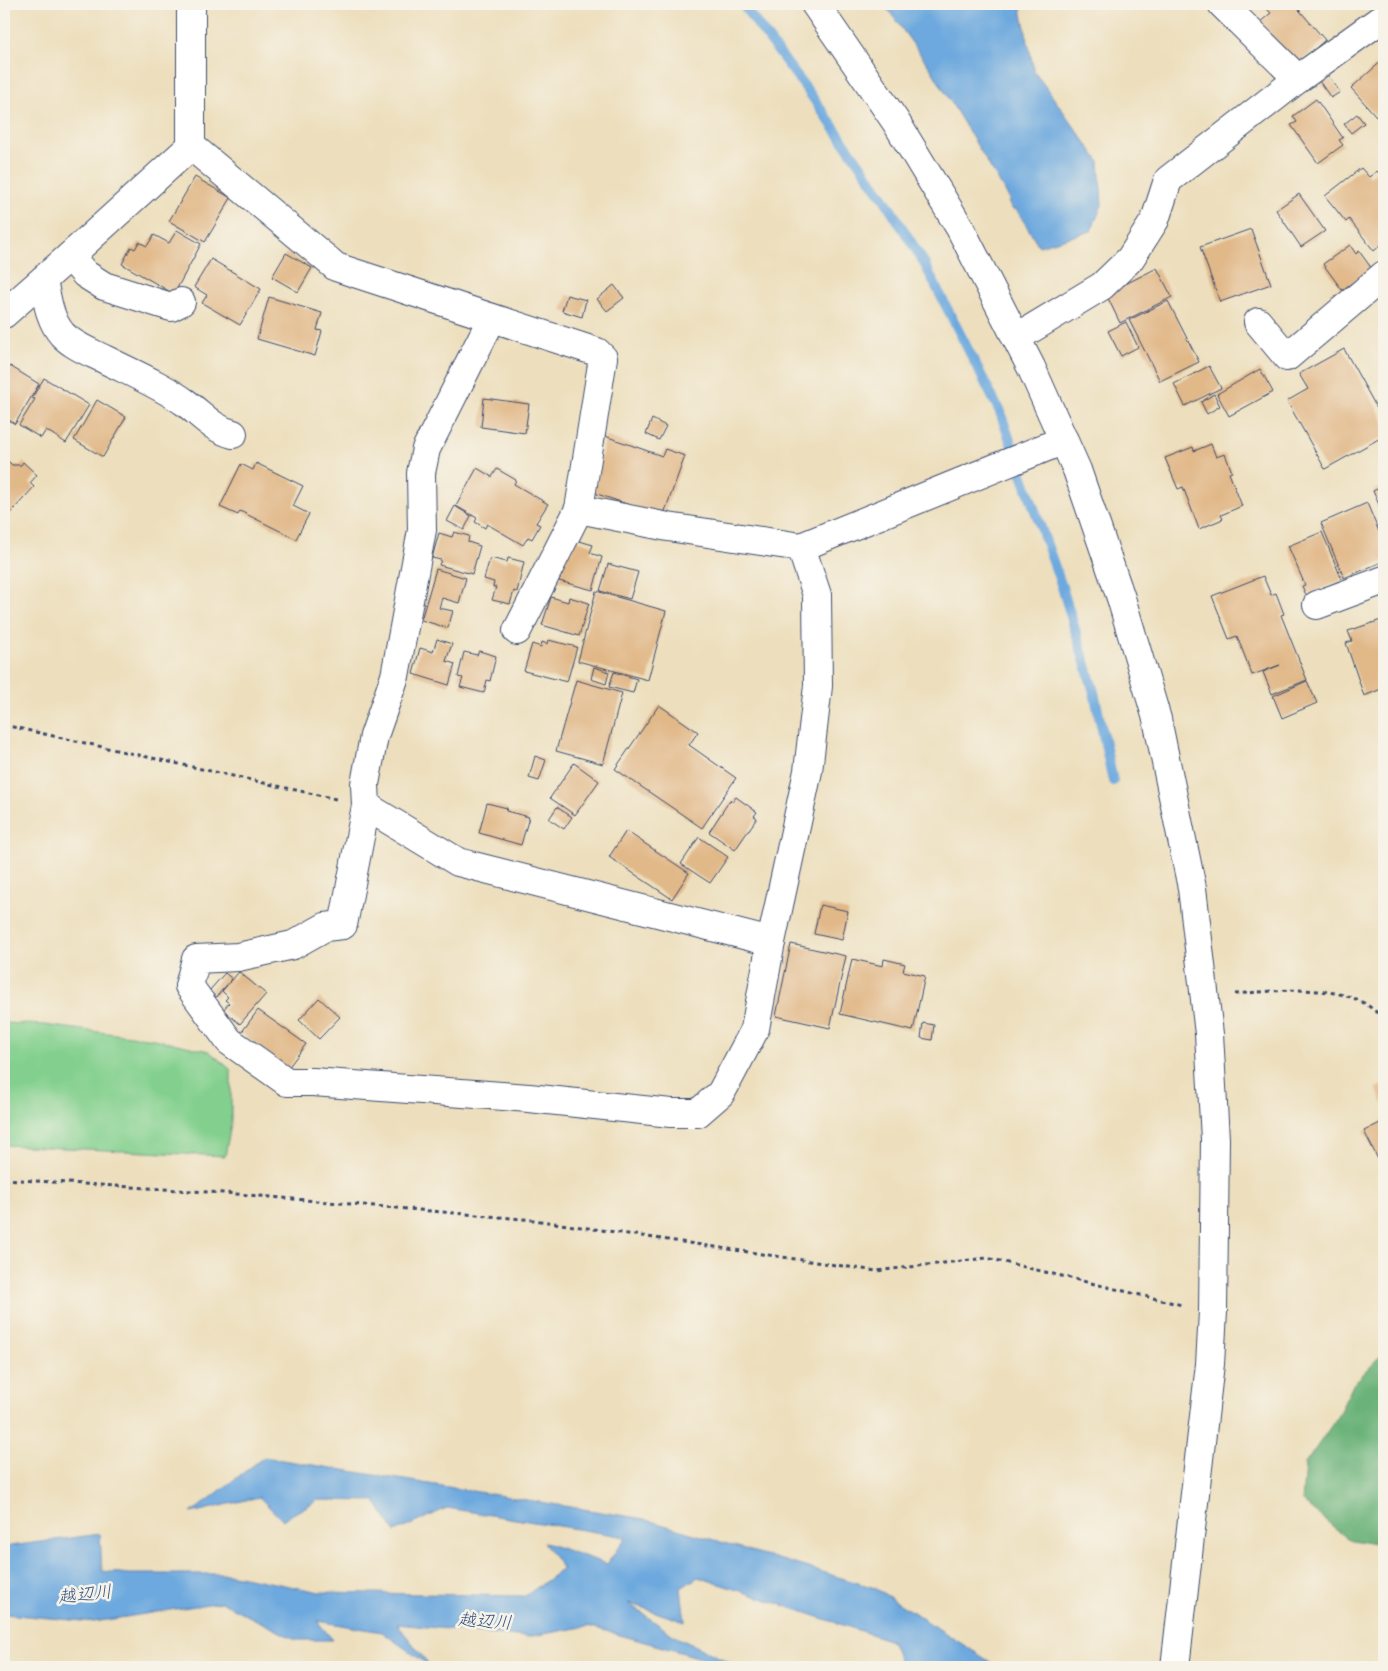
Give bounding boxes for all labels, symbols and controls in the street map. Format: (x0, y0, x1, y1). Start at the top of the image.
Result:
water label: 越辺川 (56, 1580, 113, 1608)
water label: 越辺川 (456, 1608, 513, 1634)

